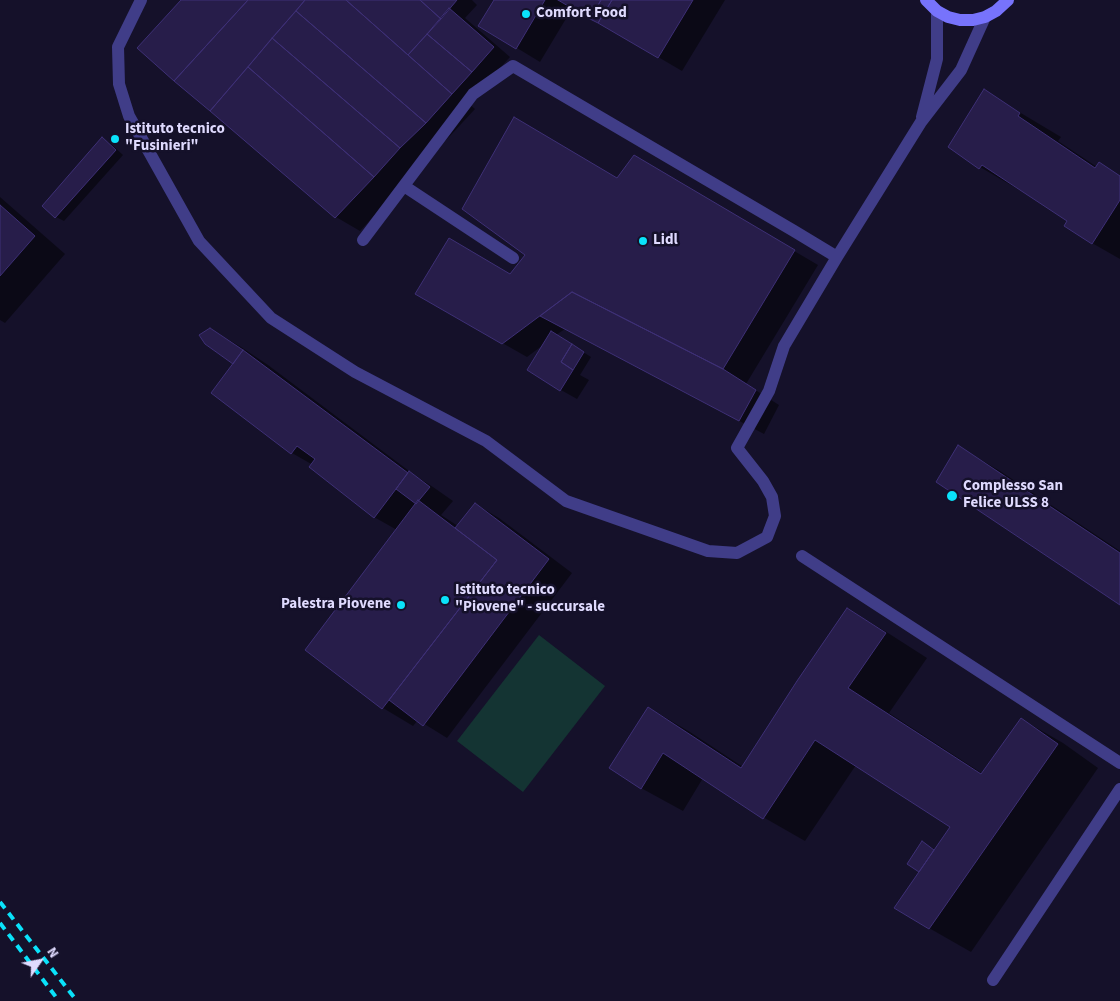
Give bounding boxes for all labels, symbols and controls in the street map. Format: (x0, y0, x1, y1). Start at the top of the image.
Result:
place label: Comfort Food (536, 5, 627, 23)
marker: Comfort Food (520, 8, 532, 20)
place label: Istituto tecnico "Fusinieri" (125, 121, 225, 156)
marker: Istituto tecnico "Fusinieri" (109, 133, 121, 145)
place label: Lidl (653, 232, 678, 250)
marker: Lidl (637, 235, 649, 247)
place label: Complesso San Felice ULSS 8 (963, 478, 1063, 513)
marker: Complesso San Felice ULSS 8 (945, 489, 959, 503)
place label: Istituto tecnico "Piovene" - succursale (455, 582, 605, 617)
marker: Istituto tecnico "Piovene" - succursale (439, 594, 451, 606)
place label: Palestra Piovene (281, 596, 391, 614)
marker: Palestra Piovene (395, 599, 407, 611)
north arrow (15, 936, 65, 986)
text: N (42, 943, 64, 962)

